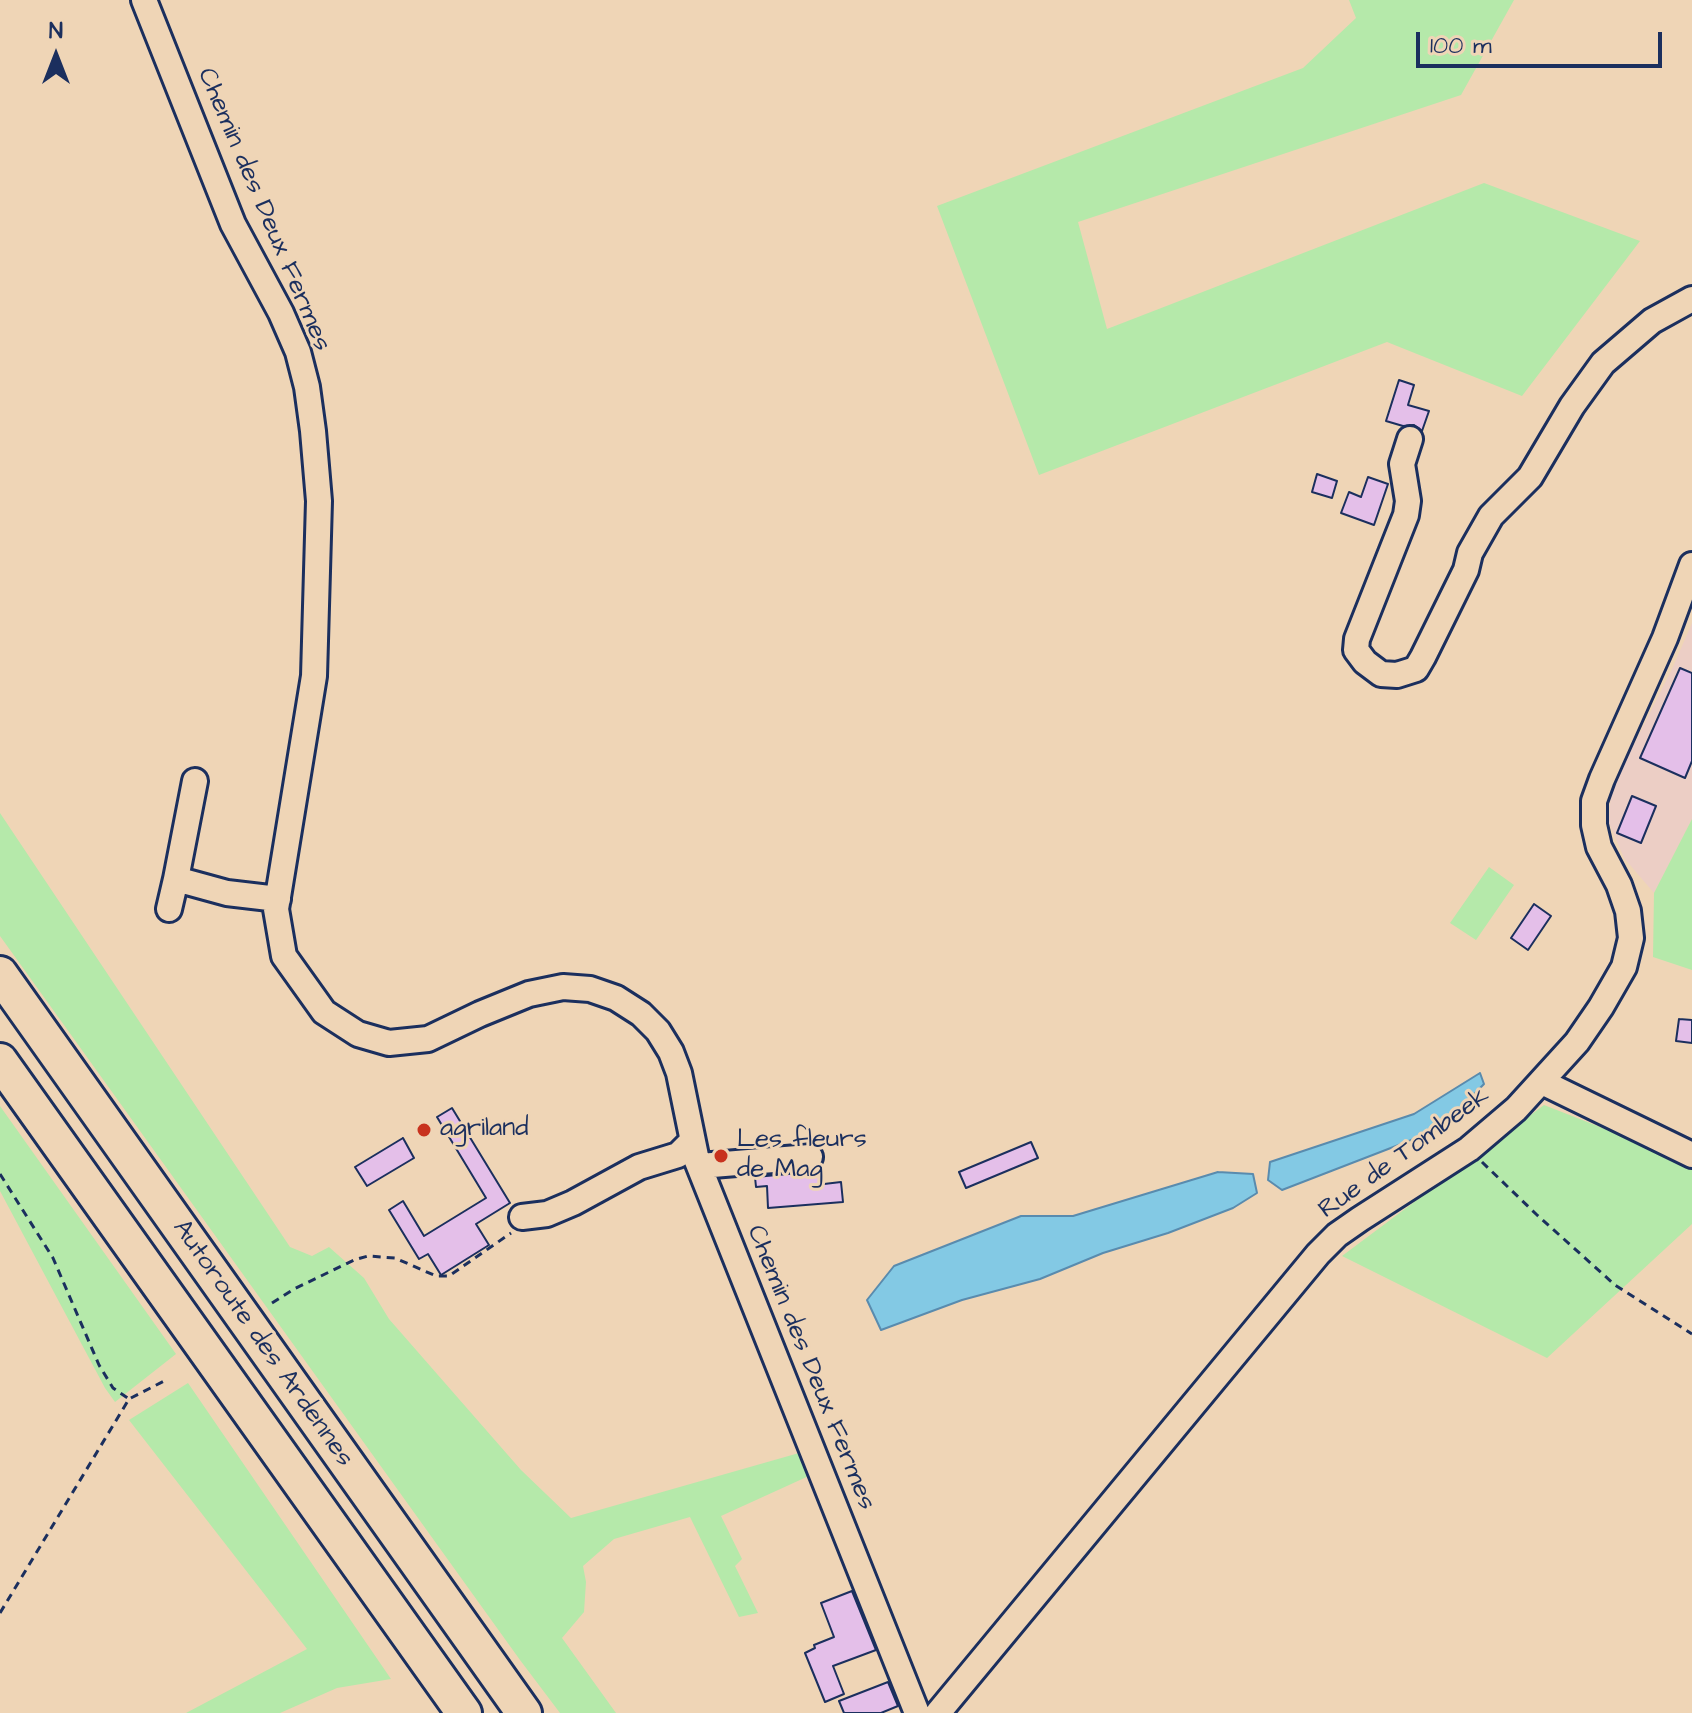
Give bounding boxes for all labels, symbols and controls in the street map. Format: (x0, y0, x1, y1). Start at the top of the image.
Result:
north arrow (16, 16, 96, 96)
text: N (49, 16, 63, 47)
scale bar (1420, 16, 1666, 66)
text: 100 m (1430, 29, 1492, 63)
street label: Chemin des Deux Fermes (189, 64, 337, 356)
street label: Rue de Tombeek (1313, 1081, 1497, 1227)
place label: agriland (440, 1114, 529, 1146)
marker: agriland (415, 1121, 433, 1139)
place label: Les fleurs de Mag (737, 1125, 867, 1186)
marker: Les fleurs de Mag (712, 1147, 730, 1165)
street label: Autoroute des Ardennes (165, 1214, 359, 1474)
street label: Chemin des Deux Fermes (739, 1221, 881, 1515)

